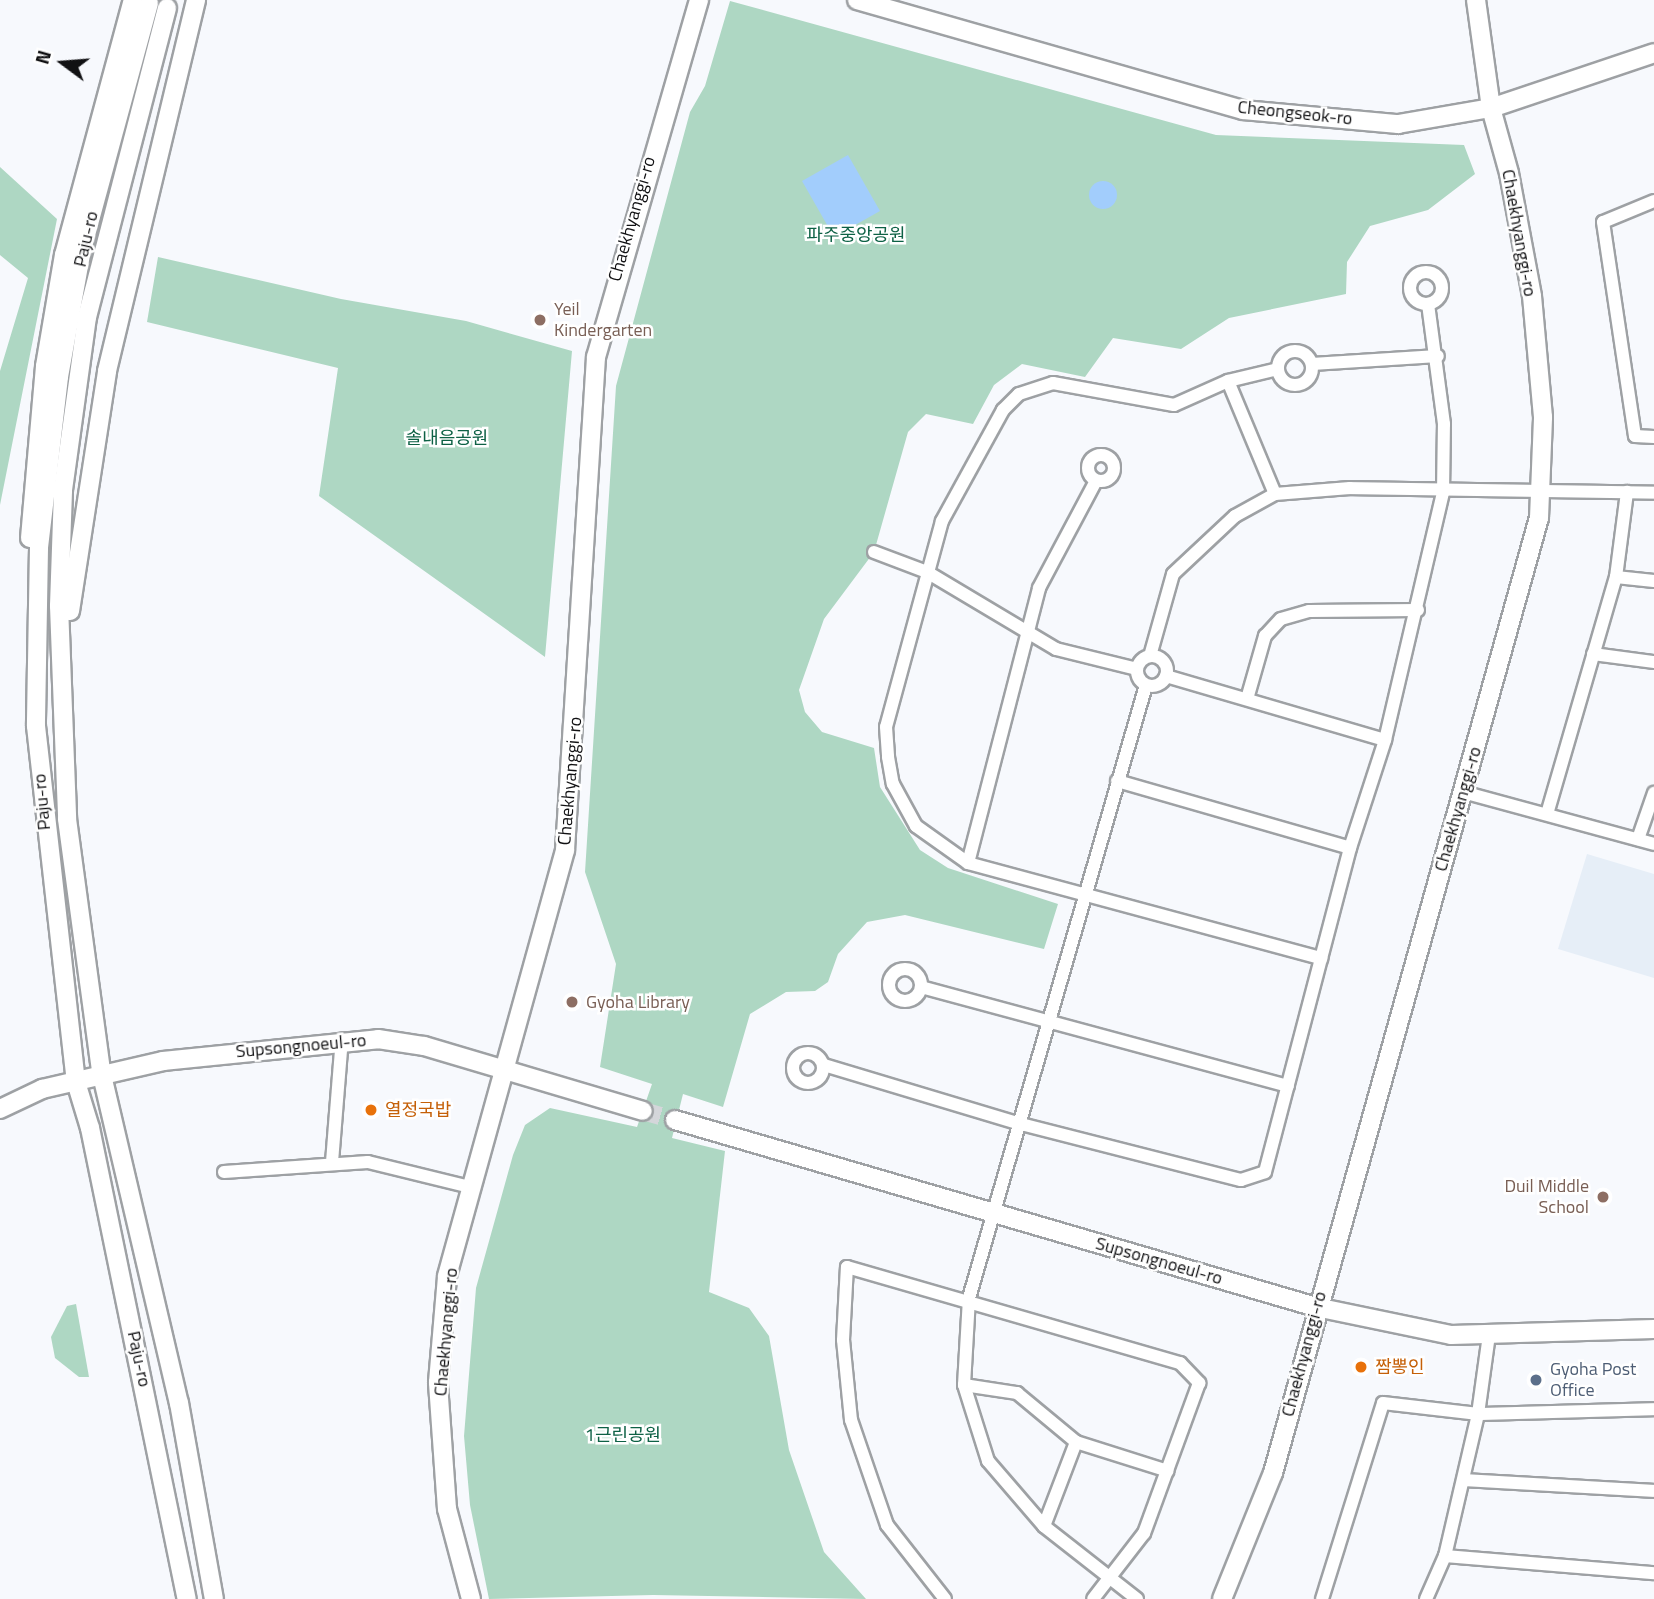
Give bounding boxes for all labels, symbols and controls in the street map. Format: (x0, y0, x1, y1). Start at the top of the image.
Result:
north arrow (28, 28, 98, 98)
text: N (27, 47, 58, 67)
street label: Cheongseok-ro (1237, 96, 1353, 130)
street label: Chaekhyanggi-ro (604, 154, 660, 284)
street label: Chaekhyanggi-ro (1497, 168, 1541, 298)
street label: Paju-ro (69, 209, 103, 269)
park label: 파주중앙공원 (806, 224, 906, 246)
place label: Yeil Kindergarten (554, 299, 652, 342)
marker: Yeil Kindergarten (532, 312, 548, 328)
park label: 솔내음공원 (406, 427, 488, 449)
street label: Chaekhyanggi-ro (554, 716, 586, 846)
street label: Chaekhyanggi-ro (1430, 744, 1486, 874)
street label: Paju-ro (29, 773, 55, 831)
place label: Gyoha Library (586, 991, 690, 1013)
marker: Gyoha Library (564, 994, 580, 1010)
street label: Supsongnoeul-ro (235, 1030, 367, 1062)
place label: 열정국밥 (385, 1099, 451, 1121)
marker: 열정국밥 (363, 1102, 379, 1118)
place label: Duil Middle School (1504, 1176, 1589, 1218)
marker: Duil Middle School (1595, 1189, 1611, 1205)
street label: Supsongnoeul-ro (1093, 1233, 1225, 1289)
street label: Chaekhyanggi-ro (430, 1267, 462, 1397)
street label: Chaekhyanggi-ro (1277, 1289, 1331, 1419)
street label: Paju-ro (123, 1329, 155, 1389)
place label: 짬뽕인 (1375, 1356, 1425, 1378)
marker: 짬뽕인 (1353, 1359, 1369, 1375)
place label: Gyoha Post Office (1550, 1359, 1636, 1402)
marker: Gyoha Post Office (1528, 1372, 1544, 1388)
park label: 1근린공원 (585, 1424, 661, 1446)

